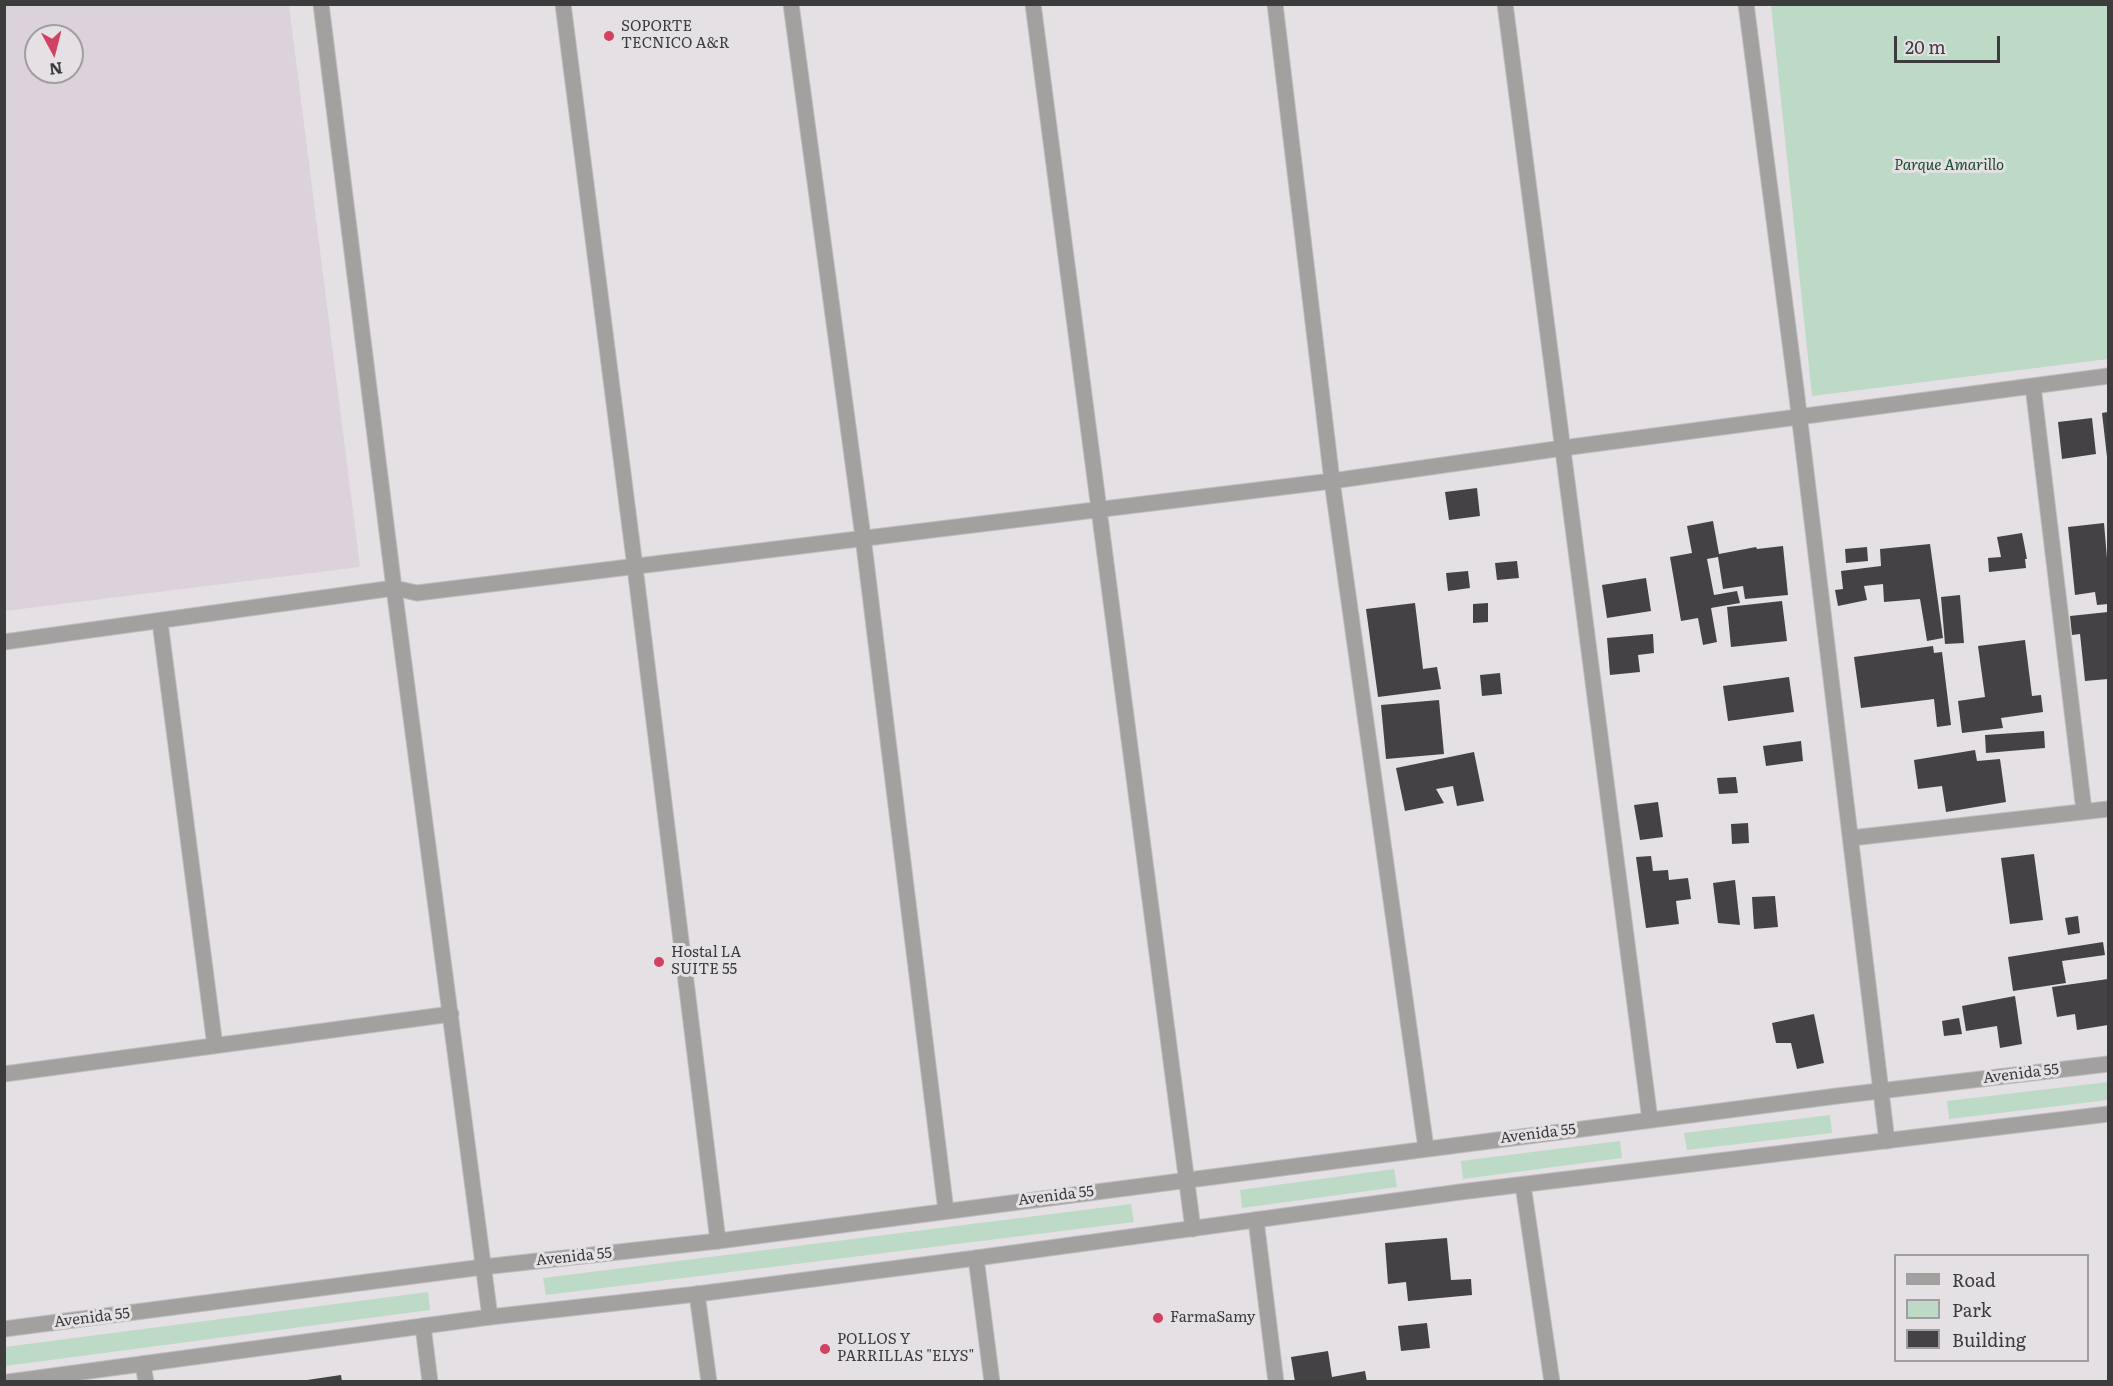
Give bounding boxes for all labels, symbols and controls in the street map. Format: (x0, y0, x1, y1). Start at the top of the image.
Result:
place label: SOPORTE TECNICO A&R (621, 18, 730, 53)
north arrow (24, 24, 84, 84)
scale bar (1897, 24, 2004, 62)
marker: SOPORTE TECNICO A&R (602, 29, 616, 43)
text: 20 m (1905, 33, 1946, 60)
text: N (48, 57, 64, 83)
park label: Parque Amarillo (1894, 157, 2004, 175)
place label: Hostal LA SUITE 55 (671, 944, 741, 979)
marker: Hostal LA SUITE 55 (652, 955, 666, 969)
street label: Avenida 55 (1982, 1060, 2060, 1088)
street label: Avenida 55 (1499, 1120, 1577, 1148)
street label: Avenida 55 (1017, 1182, 1095, 1210)
street label: Avenida 55 (535, 1244, 613, 1270)
legend (1894, 1254, 2089, 1362)
text: Road (1952, 1266, 1996, 1293)
text: Park (1952, 1296, 1991, 1323)
street label: Avenida 55 (53, 1304, 131, 1332)
place label: FarmaSamy (1170, 1309, 1255, 1327)
marker: FarmaSamy (1151, 1311, 1165, 1325)
text: Building (1952, 1326, 2026, 1353)
place label: POLLOS Y PARRILLAS "ELYS" (837, 1331, 974, 1366)
marker: POLLOS Y PARRILLAS "ELYS" (818, 1342, 832, 1356)

